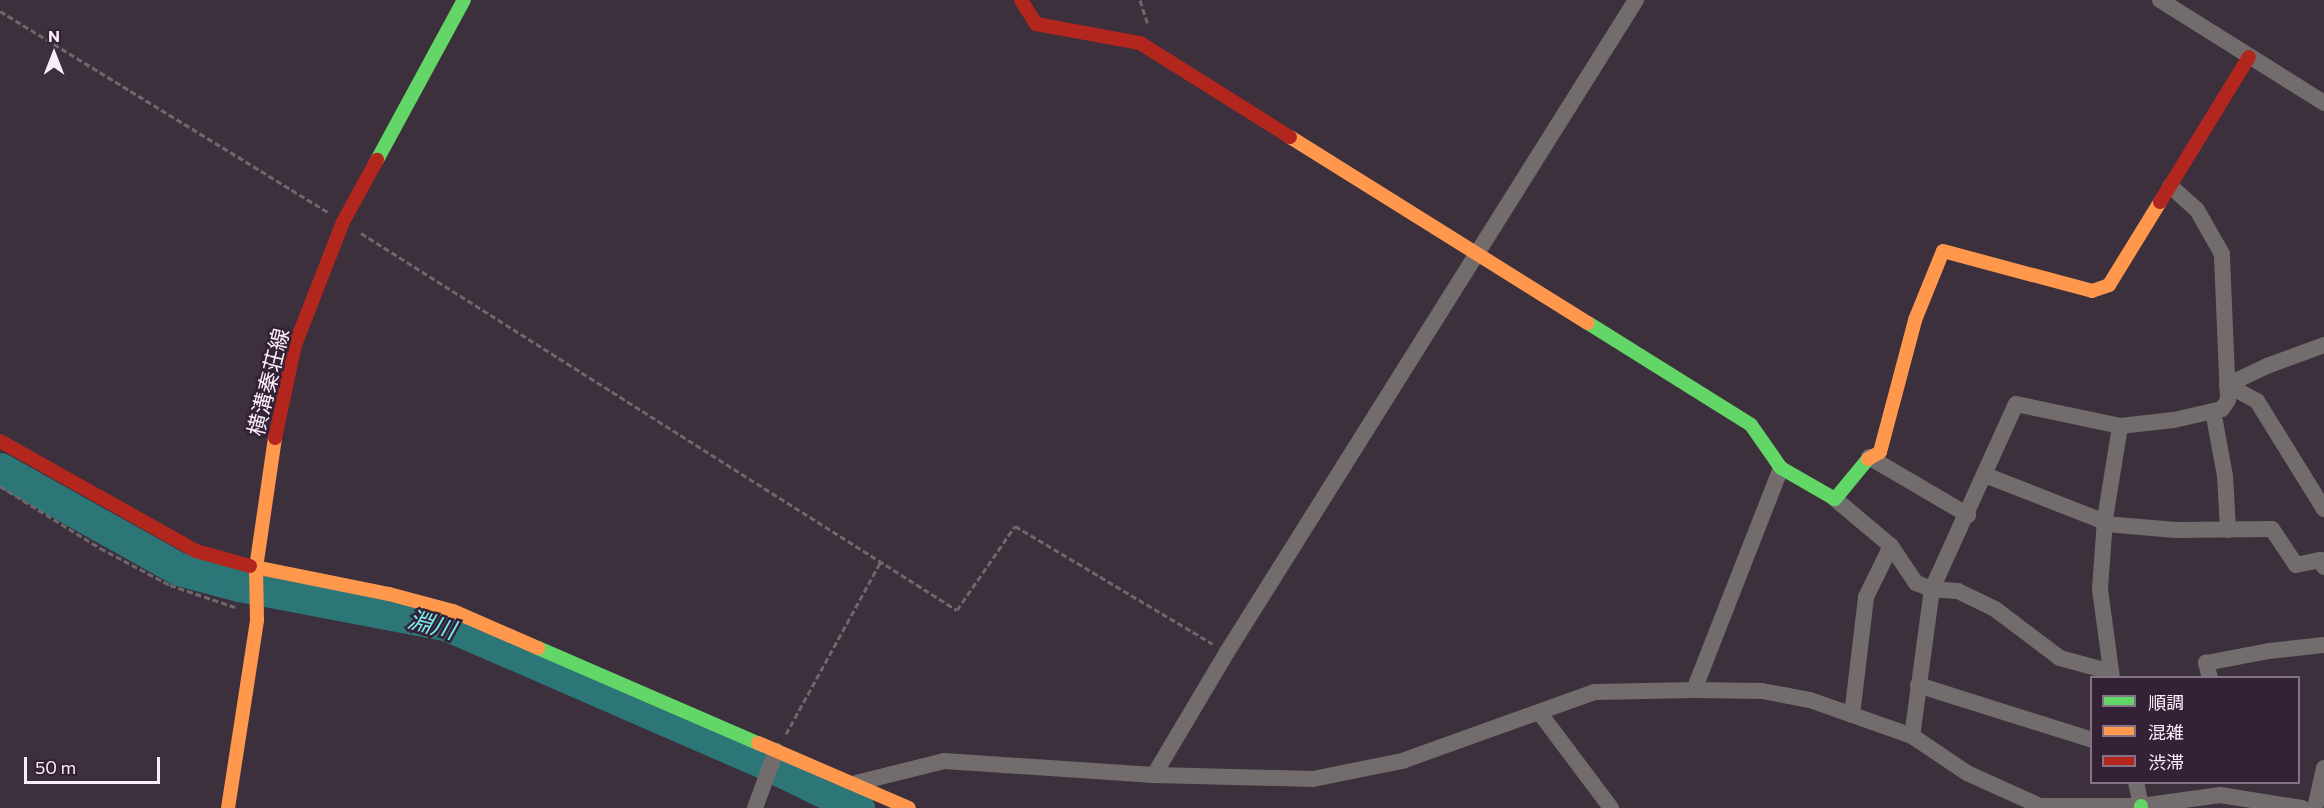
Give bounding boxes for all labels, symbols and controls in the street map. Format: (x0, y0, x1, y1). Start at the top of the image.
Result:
north arrow (24, 24, 84, 84)
text: N (48, 26, 60, 45)
street label: 横溝秦荘線 (242, 325, 294, 439)
water label: 淵川 (405, 604, 459, 644)
legend (2090, 676, 2300, 784)
text: 順調 (2148, 691, 2184, 713)
text: 混雑 (2148, 721, 2184, 743)
scale bar (27, 745, 164, 783)
text: 渋滞 (2148, 751, 2184, 773)
text: 50 m (35, 756, 76, 778)

